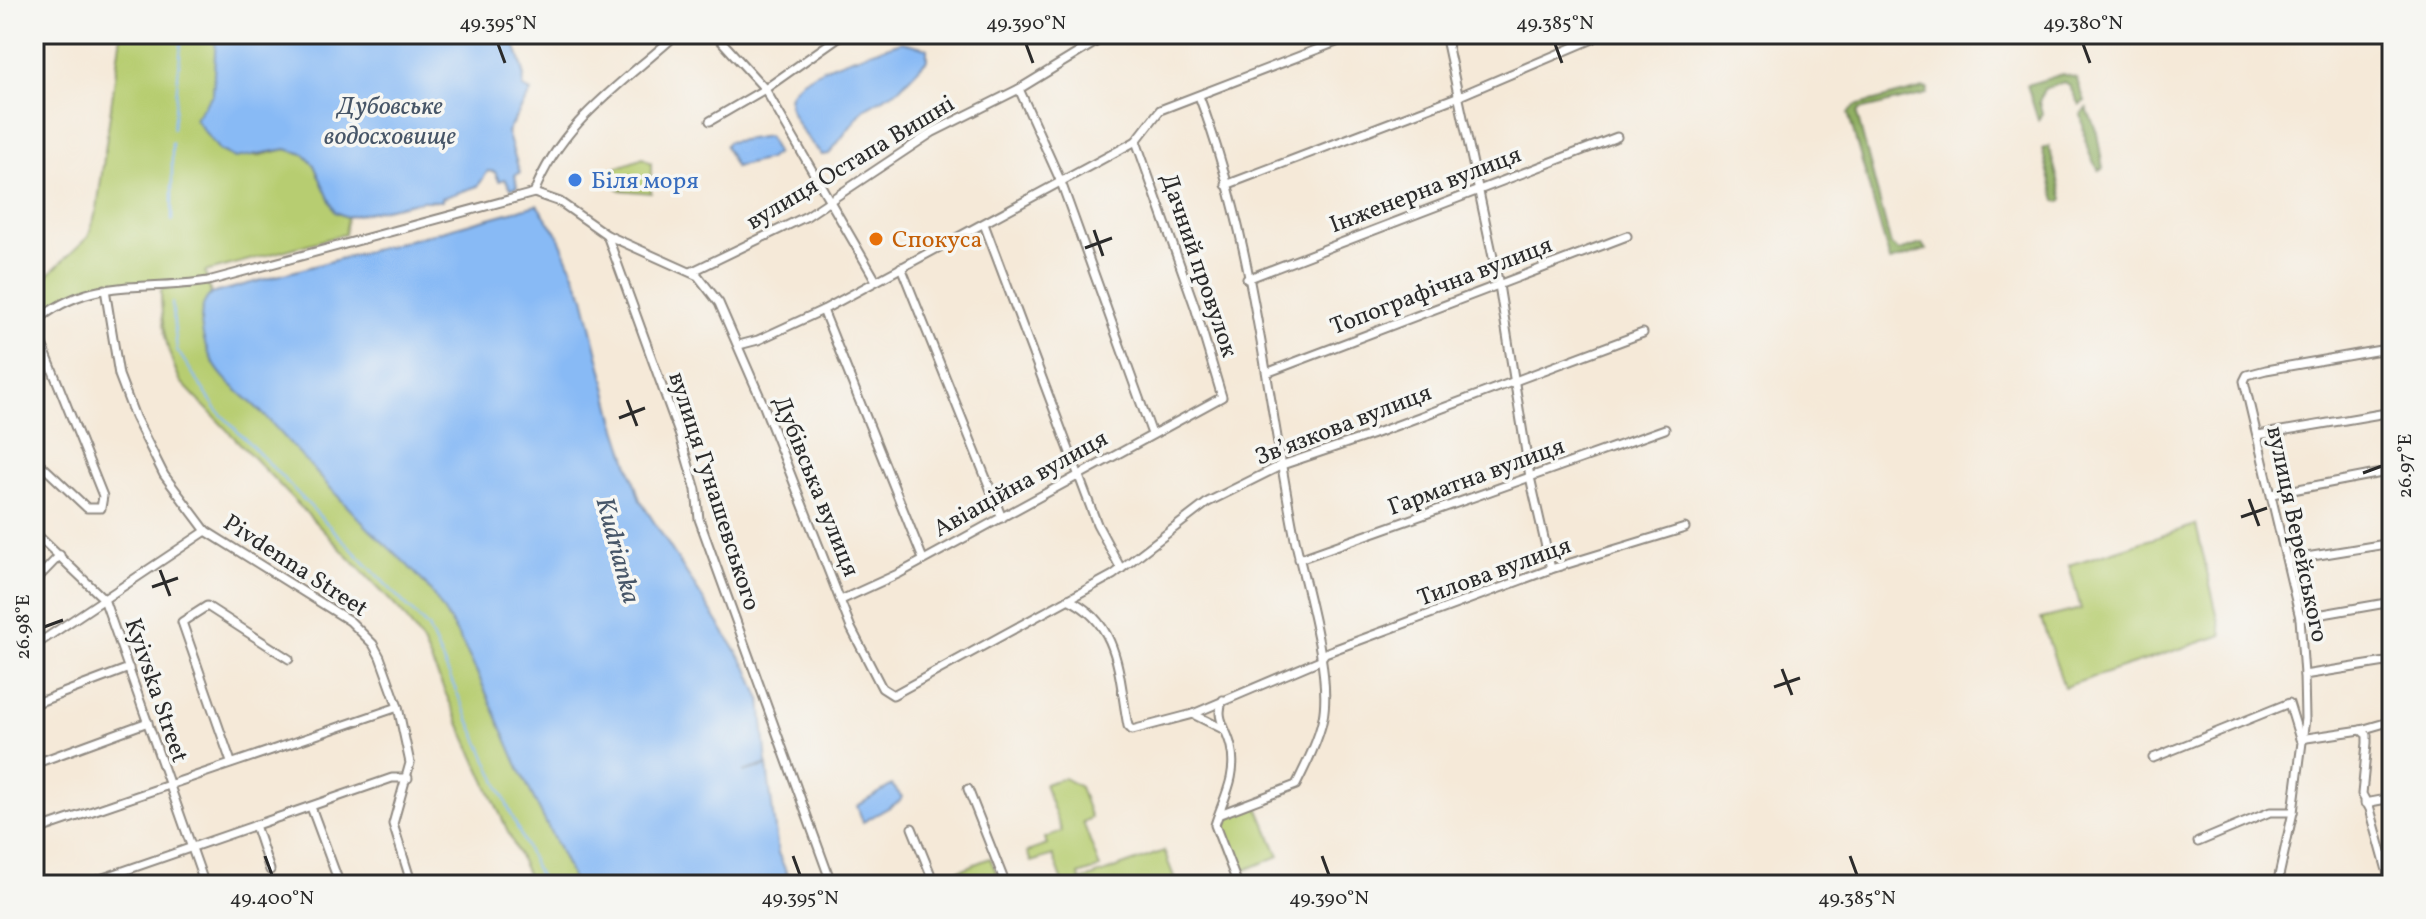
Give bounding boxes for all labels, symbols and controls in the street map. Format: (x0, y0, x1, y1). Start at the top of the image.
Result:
text: 49.395°N (459, 10, 537, 38)
text: 49.390°N (986, 10, 1066, 38)
text: 49.385°N (1516, 10, 1594, 38)
text: 49.380°N (2043, 10, 2123, 38)
street label: вулиця Остапа Вишні (740, 88, 962, 240)
water label: Дубовське водосховище (324, 89, 456, 155)
street label: Інженерна вулиця (1325, 139, 1527, 243)
place label: Біля моря (591, 165, 699, 199)
street label: Дачний провулок (1151, 169, 1246, 362)
marker: Біля моря (566, 171, 584, 189)
place label: Спокуса (892, 224, 983, 258)
street label: Топографічна вулиця (1326, 229, 1558, 345)
marker: Спокуса (867, 230, 885, 248)
street label: вулиця Гунашевського (658, 368, 768, 615)
street label: Звʼязкова вулиця (1251, 377, 1437, 475)
street label: Дубівська вулиця (763, 391, 867, 582)
street label: Авіаційна вулиця (927, 423, 1114, 547)
street label: вулиця Верейського (2257, 423, 2336, 646)
street label: Гарматна вулиця (1384, 430, 1570, 526)
text: 26.97°E (2392, 433, 2420, 499)
water label: Kudrianka (586, 493, 649, 608)
street label: Pivdenna Street (216, 507, 374, 626)
street label: Тилова вулиця (1413, 529, 1576, 616)
text: 26.98°E (10, 594, 38, 660)
street label: Kyivska Street (115, 614, 196, 767)
text: 49.400°N (230, 885, 314, 913)
text: 49.395°N (761, 885, 839, 913)
text: 49.390°N (1289, 885, 1369, 913)
text: 49.385°N (1818, 885, 1896, 913)

